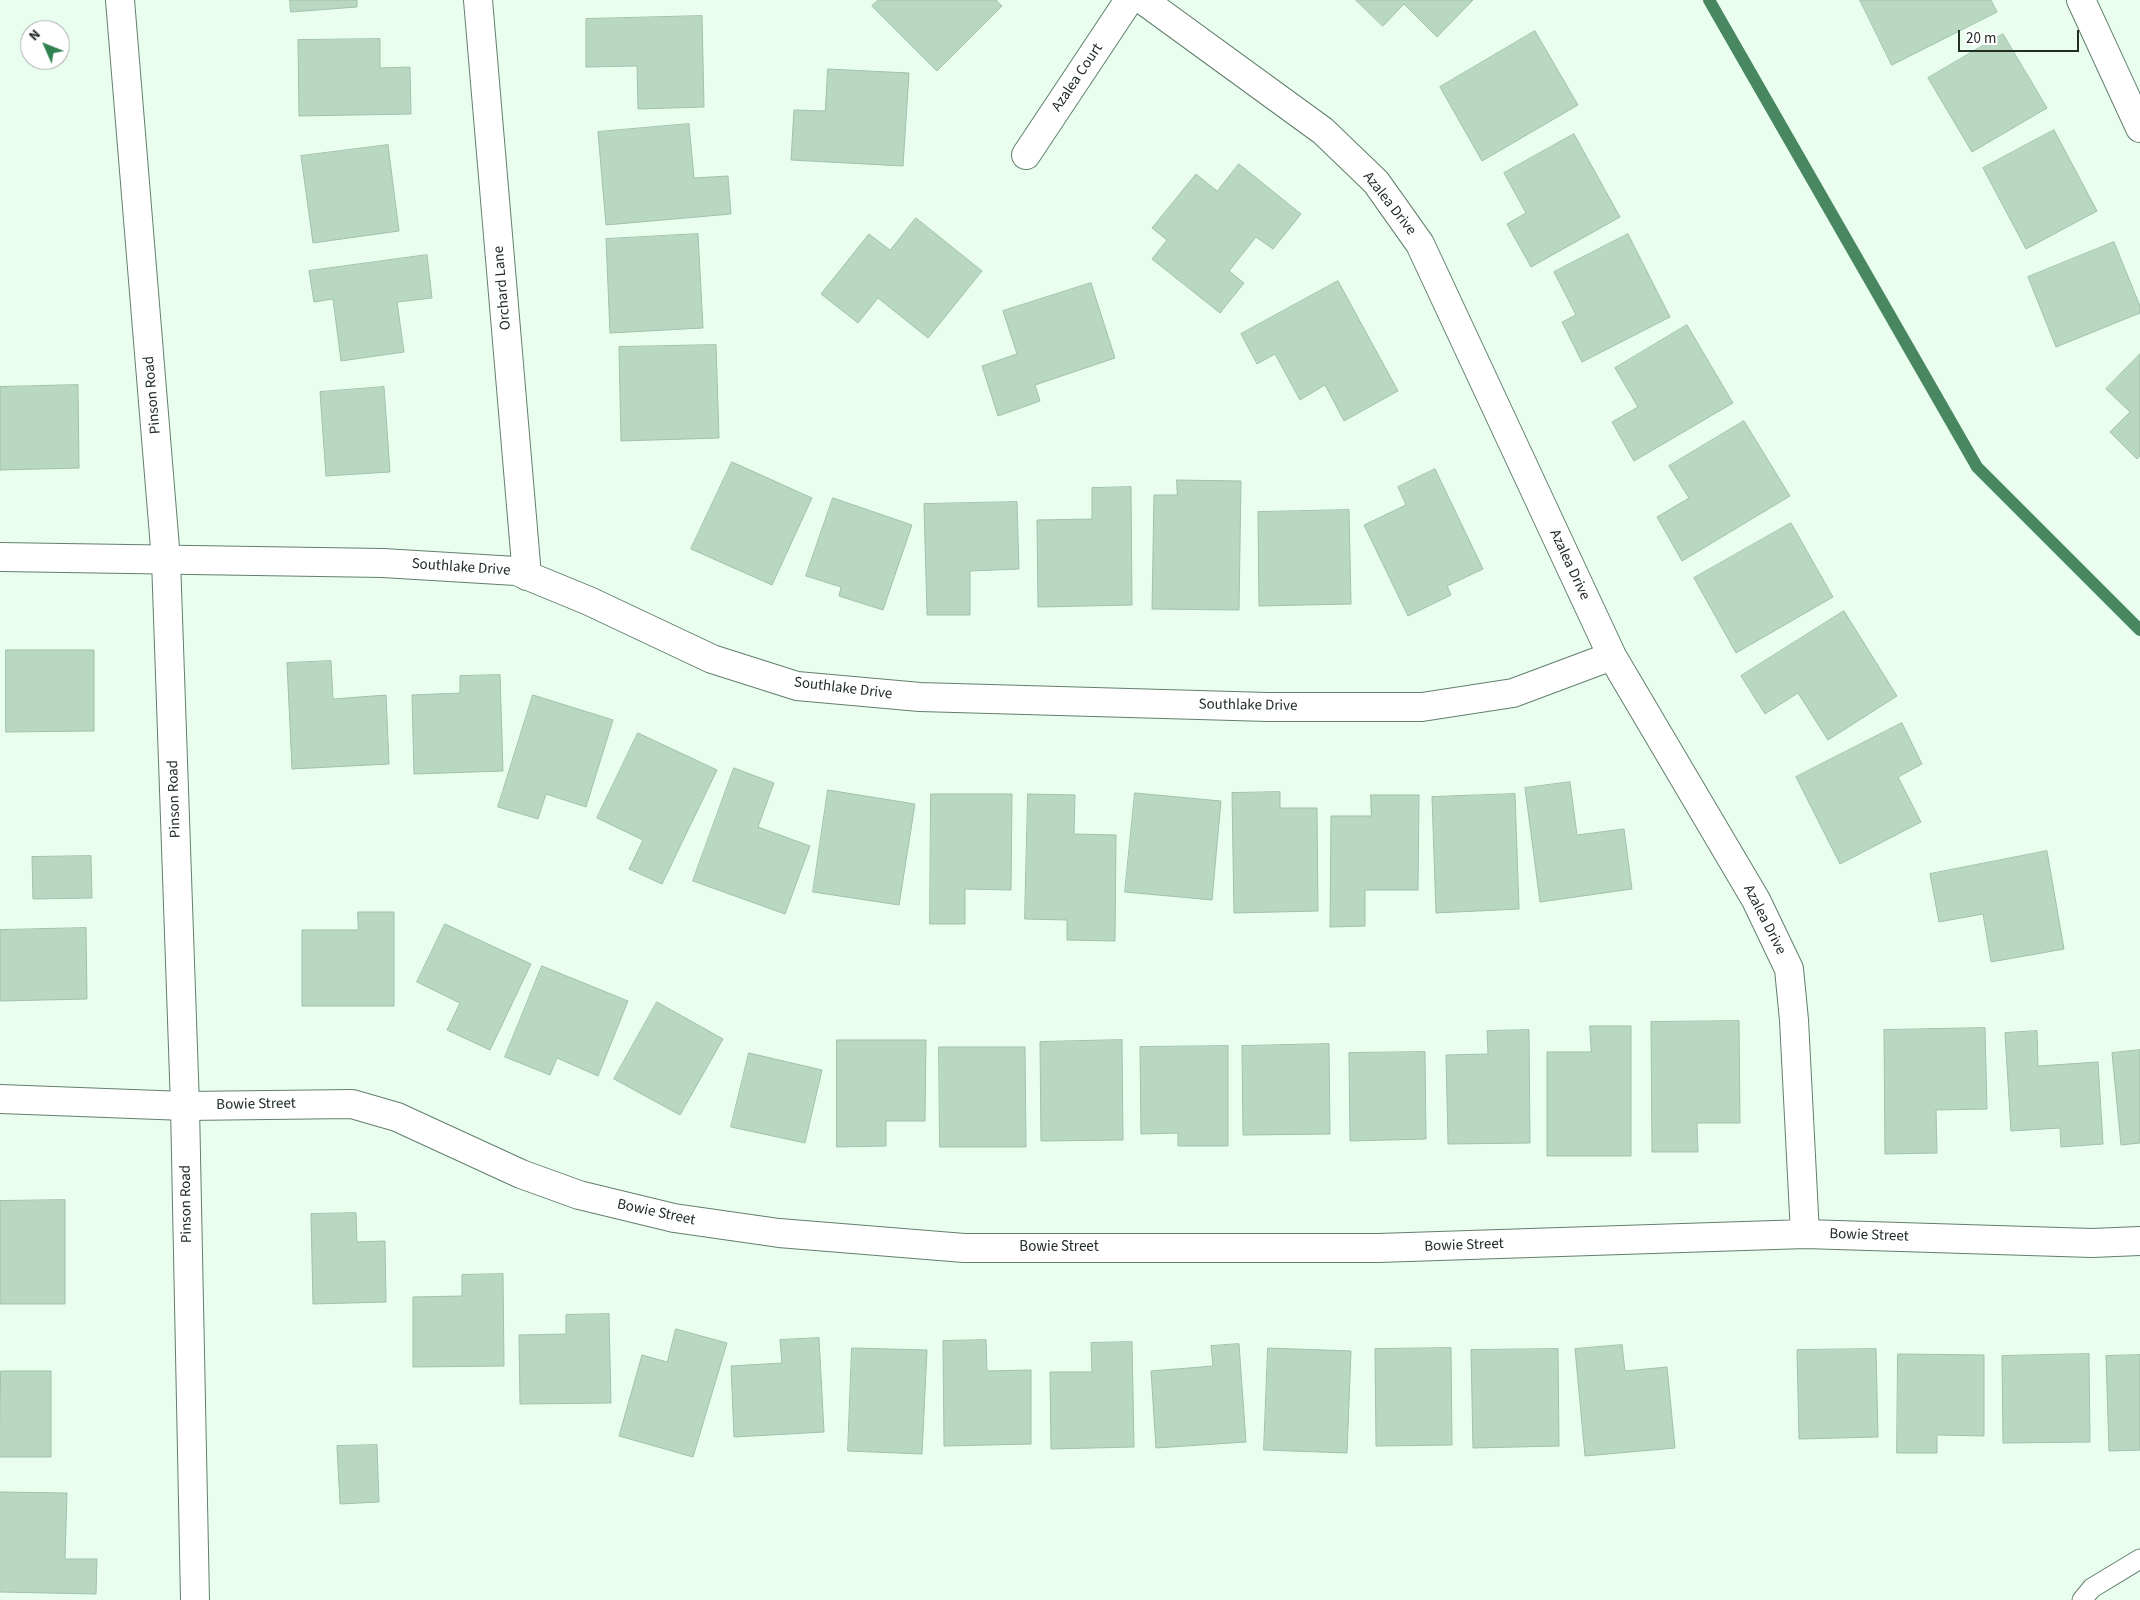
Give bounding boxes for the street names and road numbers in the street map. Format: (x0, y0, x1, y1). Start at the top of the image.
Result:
street label: Azalea Court (1049, 40, 1107, 116)
street label: Azalea Drive (1359, 169, 1419, 239)
street label: Orchard Lane (490, 245, 516, 331)
street label: Pinson Road (141, 355, 165, 435)
street label: Azalea Drive (1545, 527, 1593, 603)
street label: Southlake Drive (411, 556, 511, 580)
street label: Southlake Drive (793, 674, 893, 704)
street label: Southlake Drive (1198, 696, 1298, 716)
street label: Pinson Road (165, 760, 185, 838)
street label: Azalea Drive (1739, 882, 1789, 958)
street label: Bowie Street (216, 1095, 296, 1115)
street label: Pinson Road (177, 1165, 197, 1243)
street label: Bowie Street (615, 1196, 697, 1230)
street label: Bowie Street (1829, 1226, 1909, 1246)
street label: Bowie Street (1424, 1236, 1504, 1256)
street label: Bowie Street (1019, 1239, 1099, 1257)

